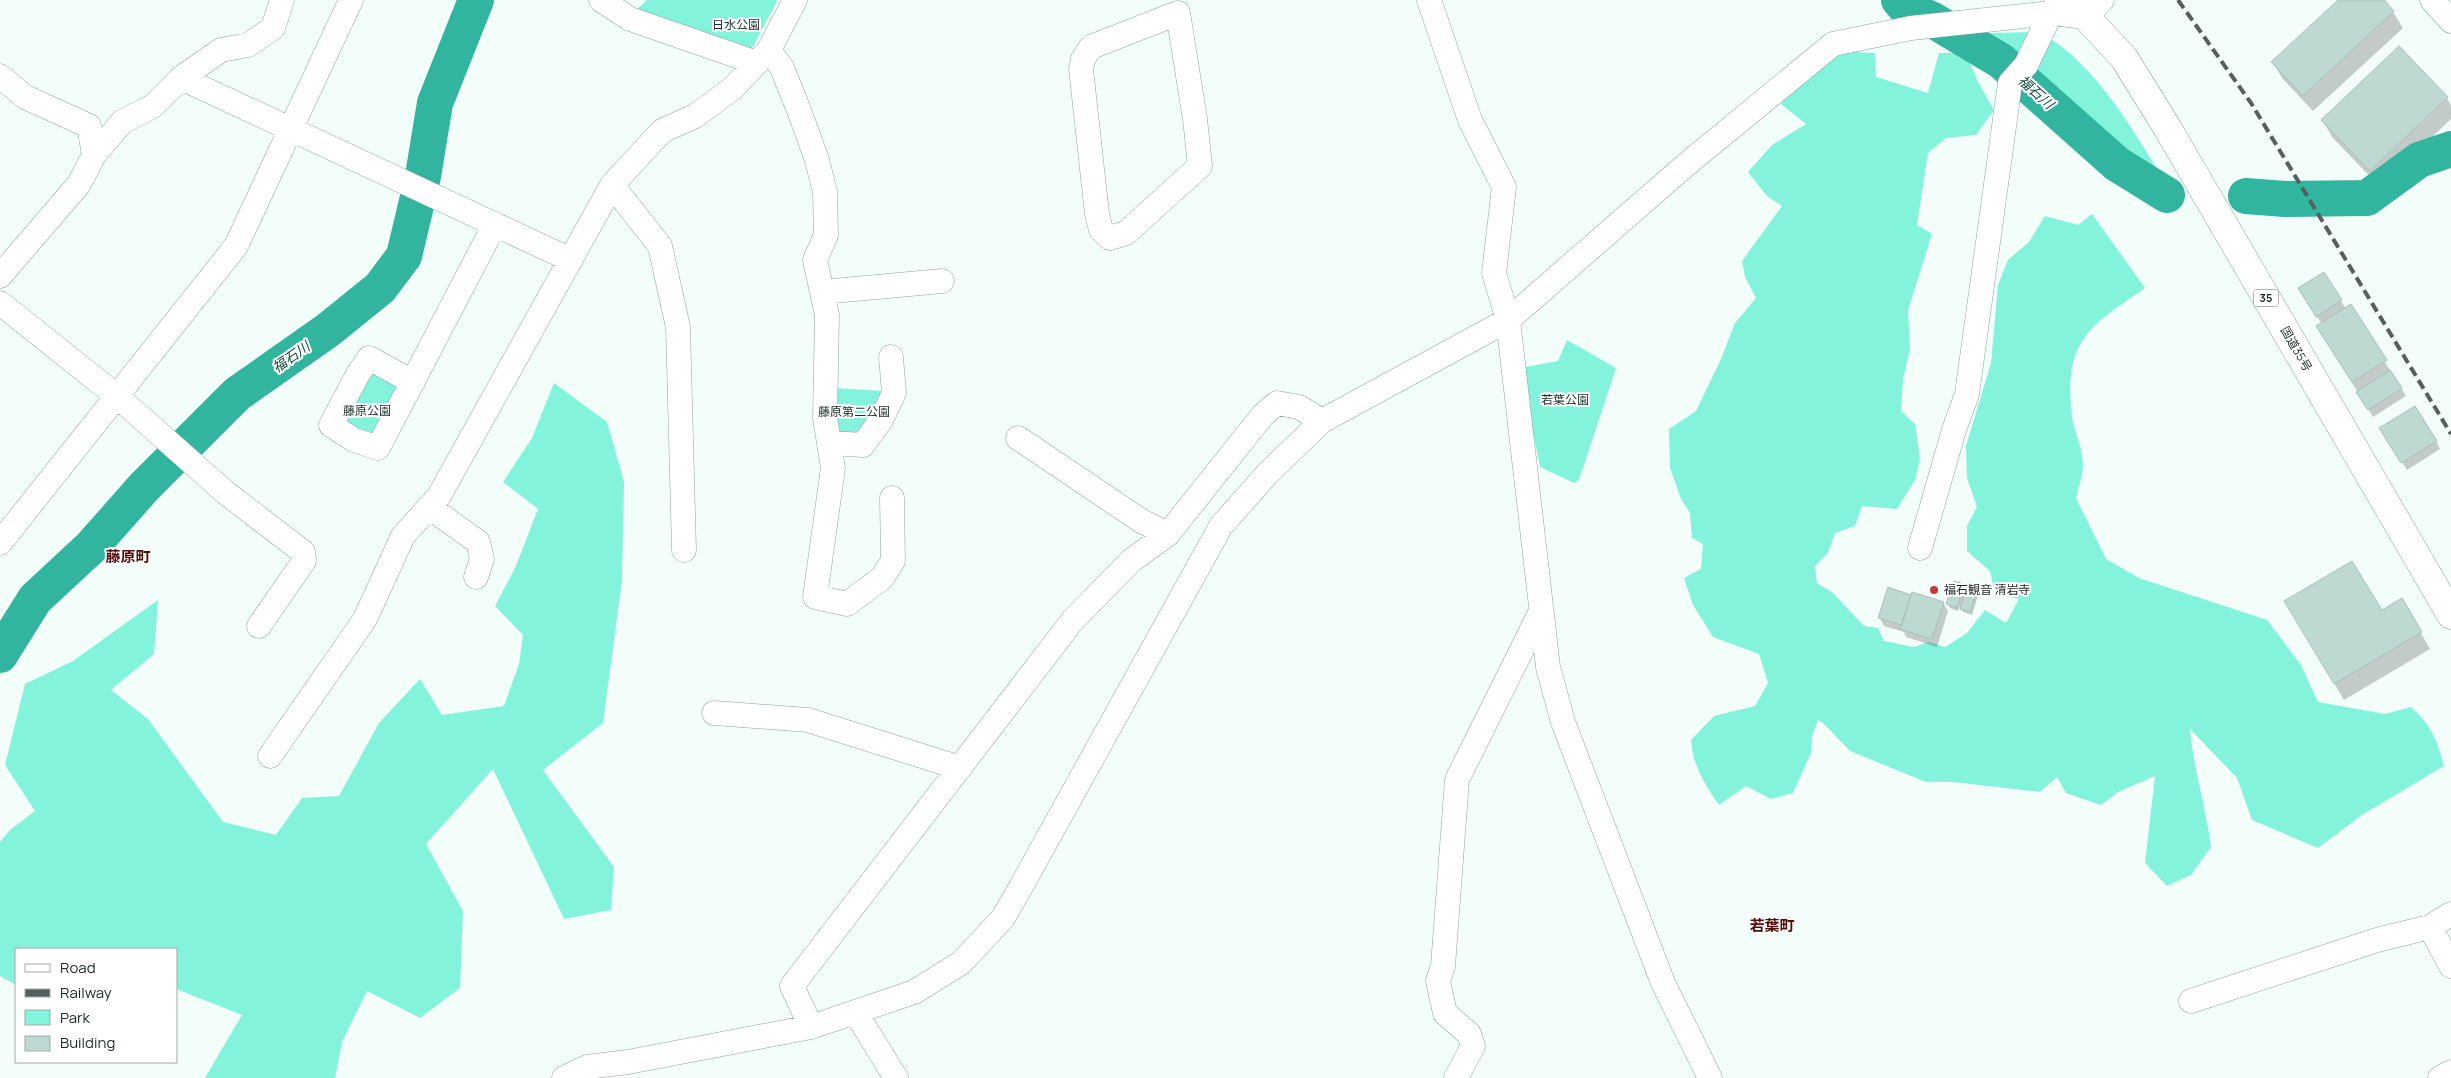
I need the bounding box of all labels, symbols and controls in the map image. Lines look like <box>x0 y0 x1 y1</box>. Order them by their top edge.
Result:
park label: 日水公園 <box>712 16 760 33</box>
water label: 福石川 <box>2014 71 2060 114</box>
road number: 35 <box>2254 290 2278 306</box>
street label: 国道35号 <box>2277 323 2316 374</box>
water label: 福石川 <box>268 336 315 376</box>
park label: 若葉公園 <box>1541 391 1589 408</box>
park label: 藤原公園 <box>343 402 391 419</box>
park label: 藤原第二公園 <box>818 403 890 420</box>
district label: 藤原町 <box>105 546 151 567</box>
place label: 福石観音 清岩寺 <box>1944 581 2030 598</box>
marker: 福石観音 清岩寺 <box>1928 584 1940 596</box>
district label: 若葉町 <box>1749 915 1795 936</box>
legend <box>15 948 178 1063</box>
text: Road <box>60 957 96 978</box>
text: Railway <box>60 982 112 1003</box>
text: Park <box>60 1007 90 1028</box>
text: Building <box>60 1032 115 1053</box>

